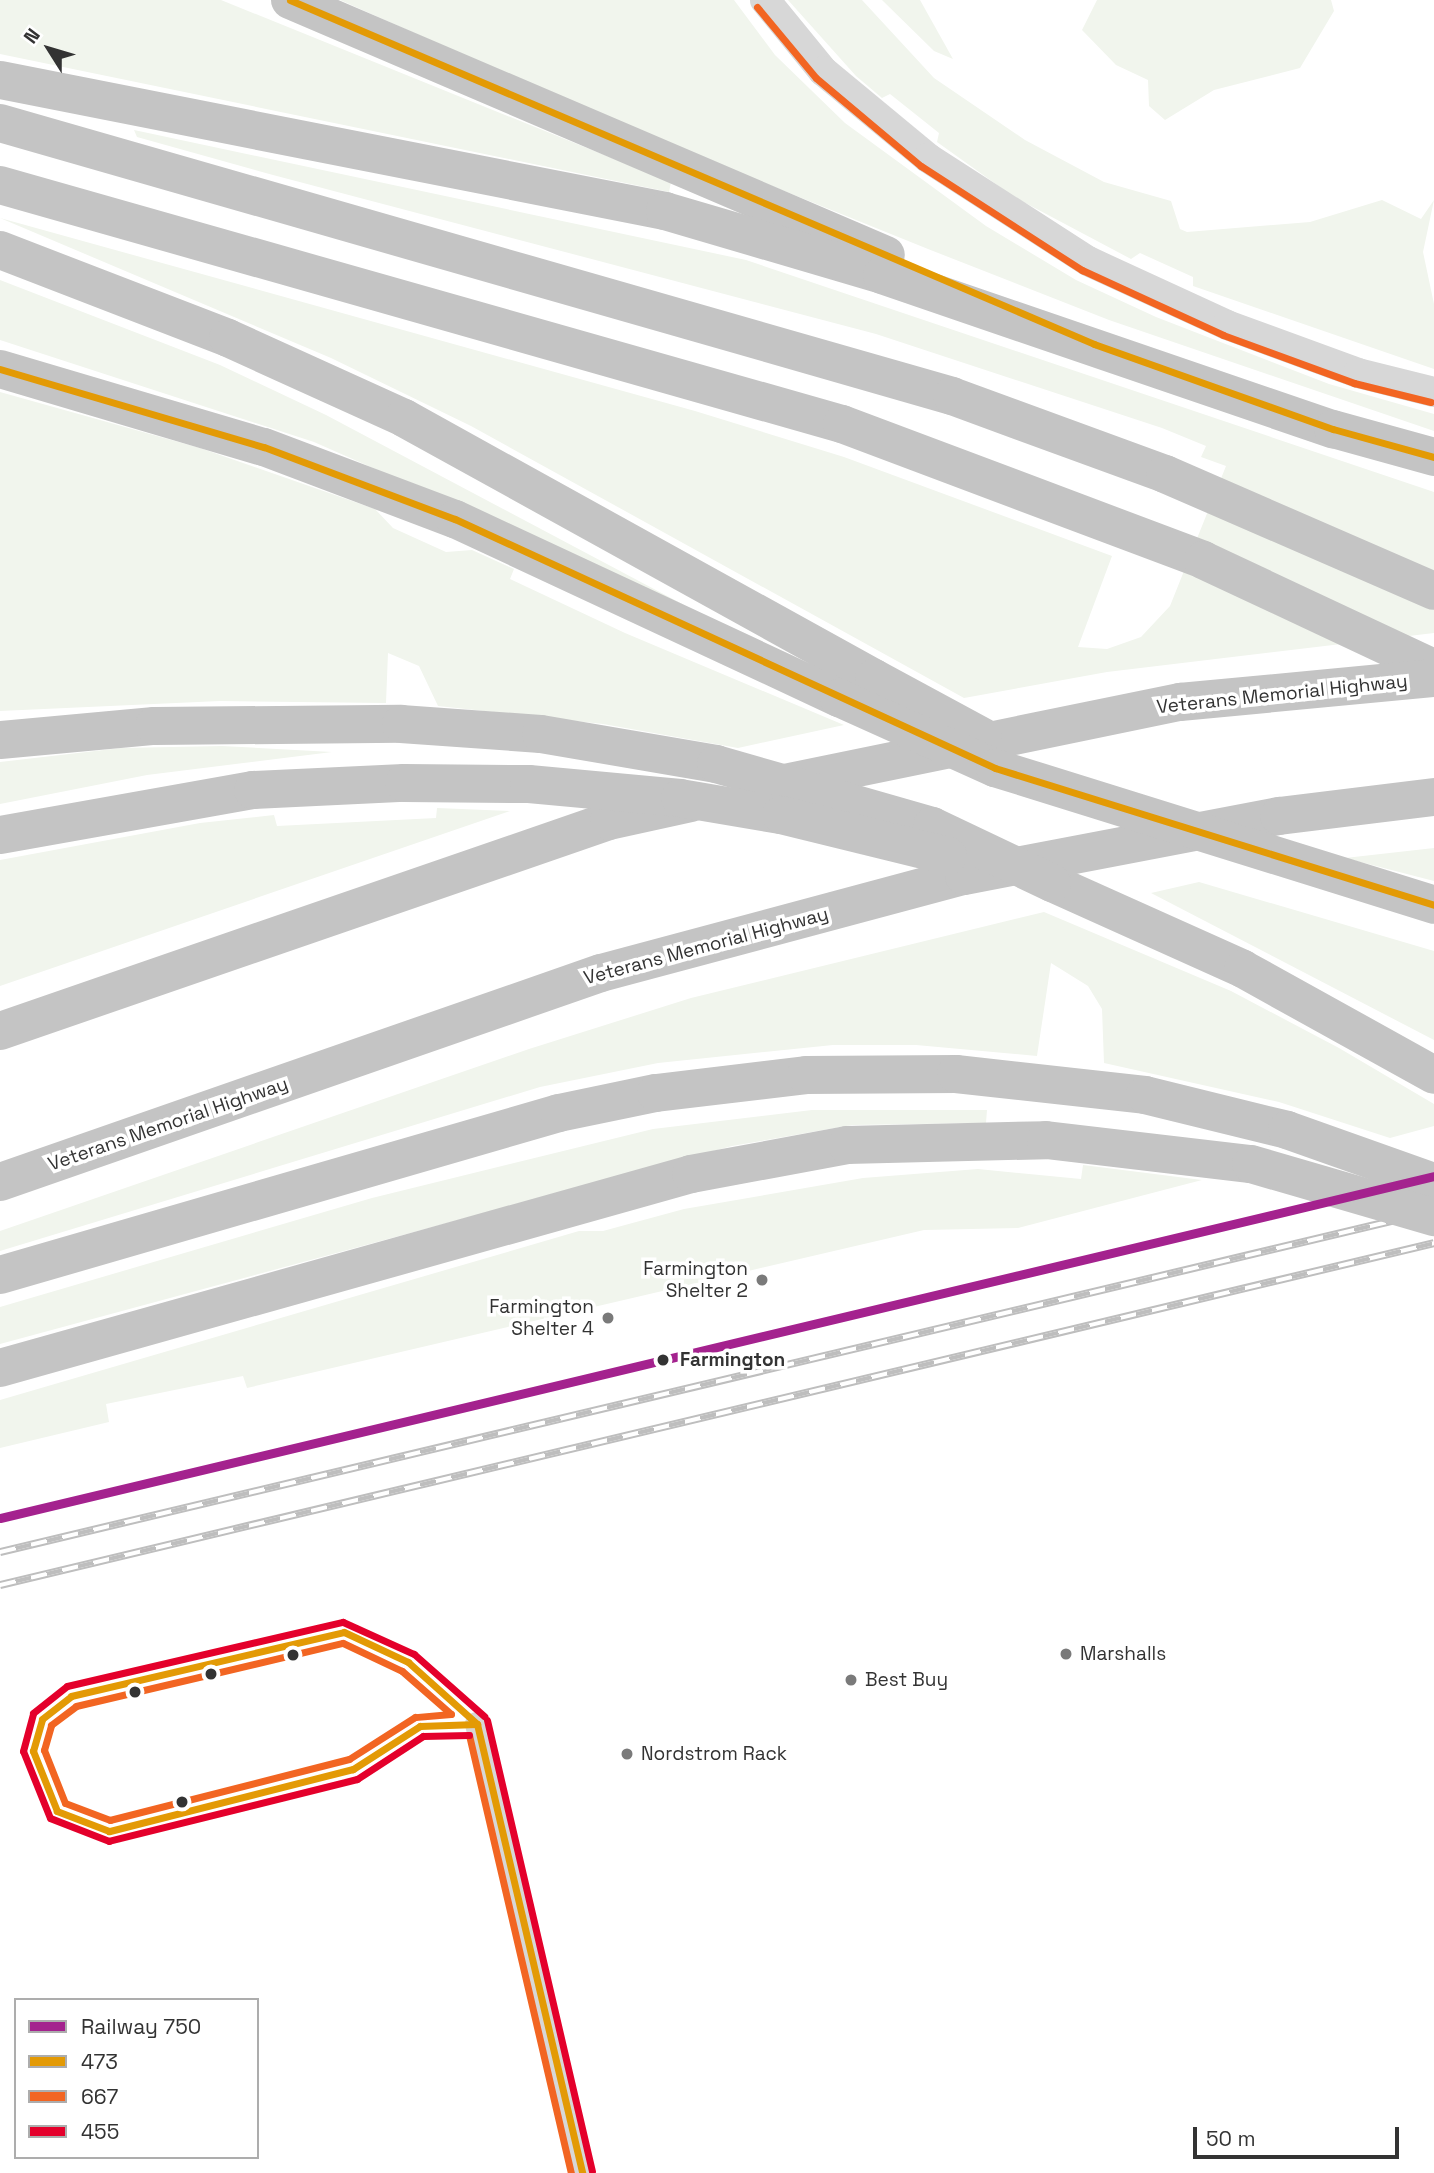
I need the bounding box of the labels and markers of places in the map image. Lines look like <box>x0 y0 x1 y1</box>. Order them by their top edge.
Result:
place label: Farmington Shelter 2 <box>643 1258 748 1302</box>
marker: Farmington Shelter 2 <box>754 1272 770 1288</box>
place label: Farmington Shelter 4 <box>489 1296 594 1340</box>
marker: Farmington Shelter 4 <box>600 1310 616 1326</box>
marker: Farmington <box>652 1349 674 1371</box>
place label: Farmington <box>680 1349 785 1371</box>
place label: Marshalls <box>1080 1643 1166 1665</box>
marker: Marshalls <box>1058 1646 1074 1662</box>
unlabelled marker <box>286 1648 300 1662</box>
unlabelled marker <box>204 1667 218 1681</box>
place label: Best Buy <box>865 1669 948 1691</box>
marker: Best Buy <box>843 1672 859 1688</box>
unlabelled marker <box>128 1685 142 1699</box>
place label: Nordstrom Rack <box>641 1743 787 1765</box>
marker: Nordstrom Rack <box>619 1746 635 1762</box>
unlabelled marker <box>175 1795 189 1809</box>

